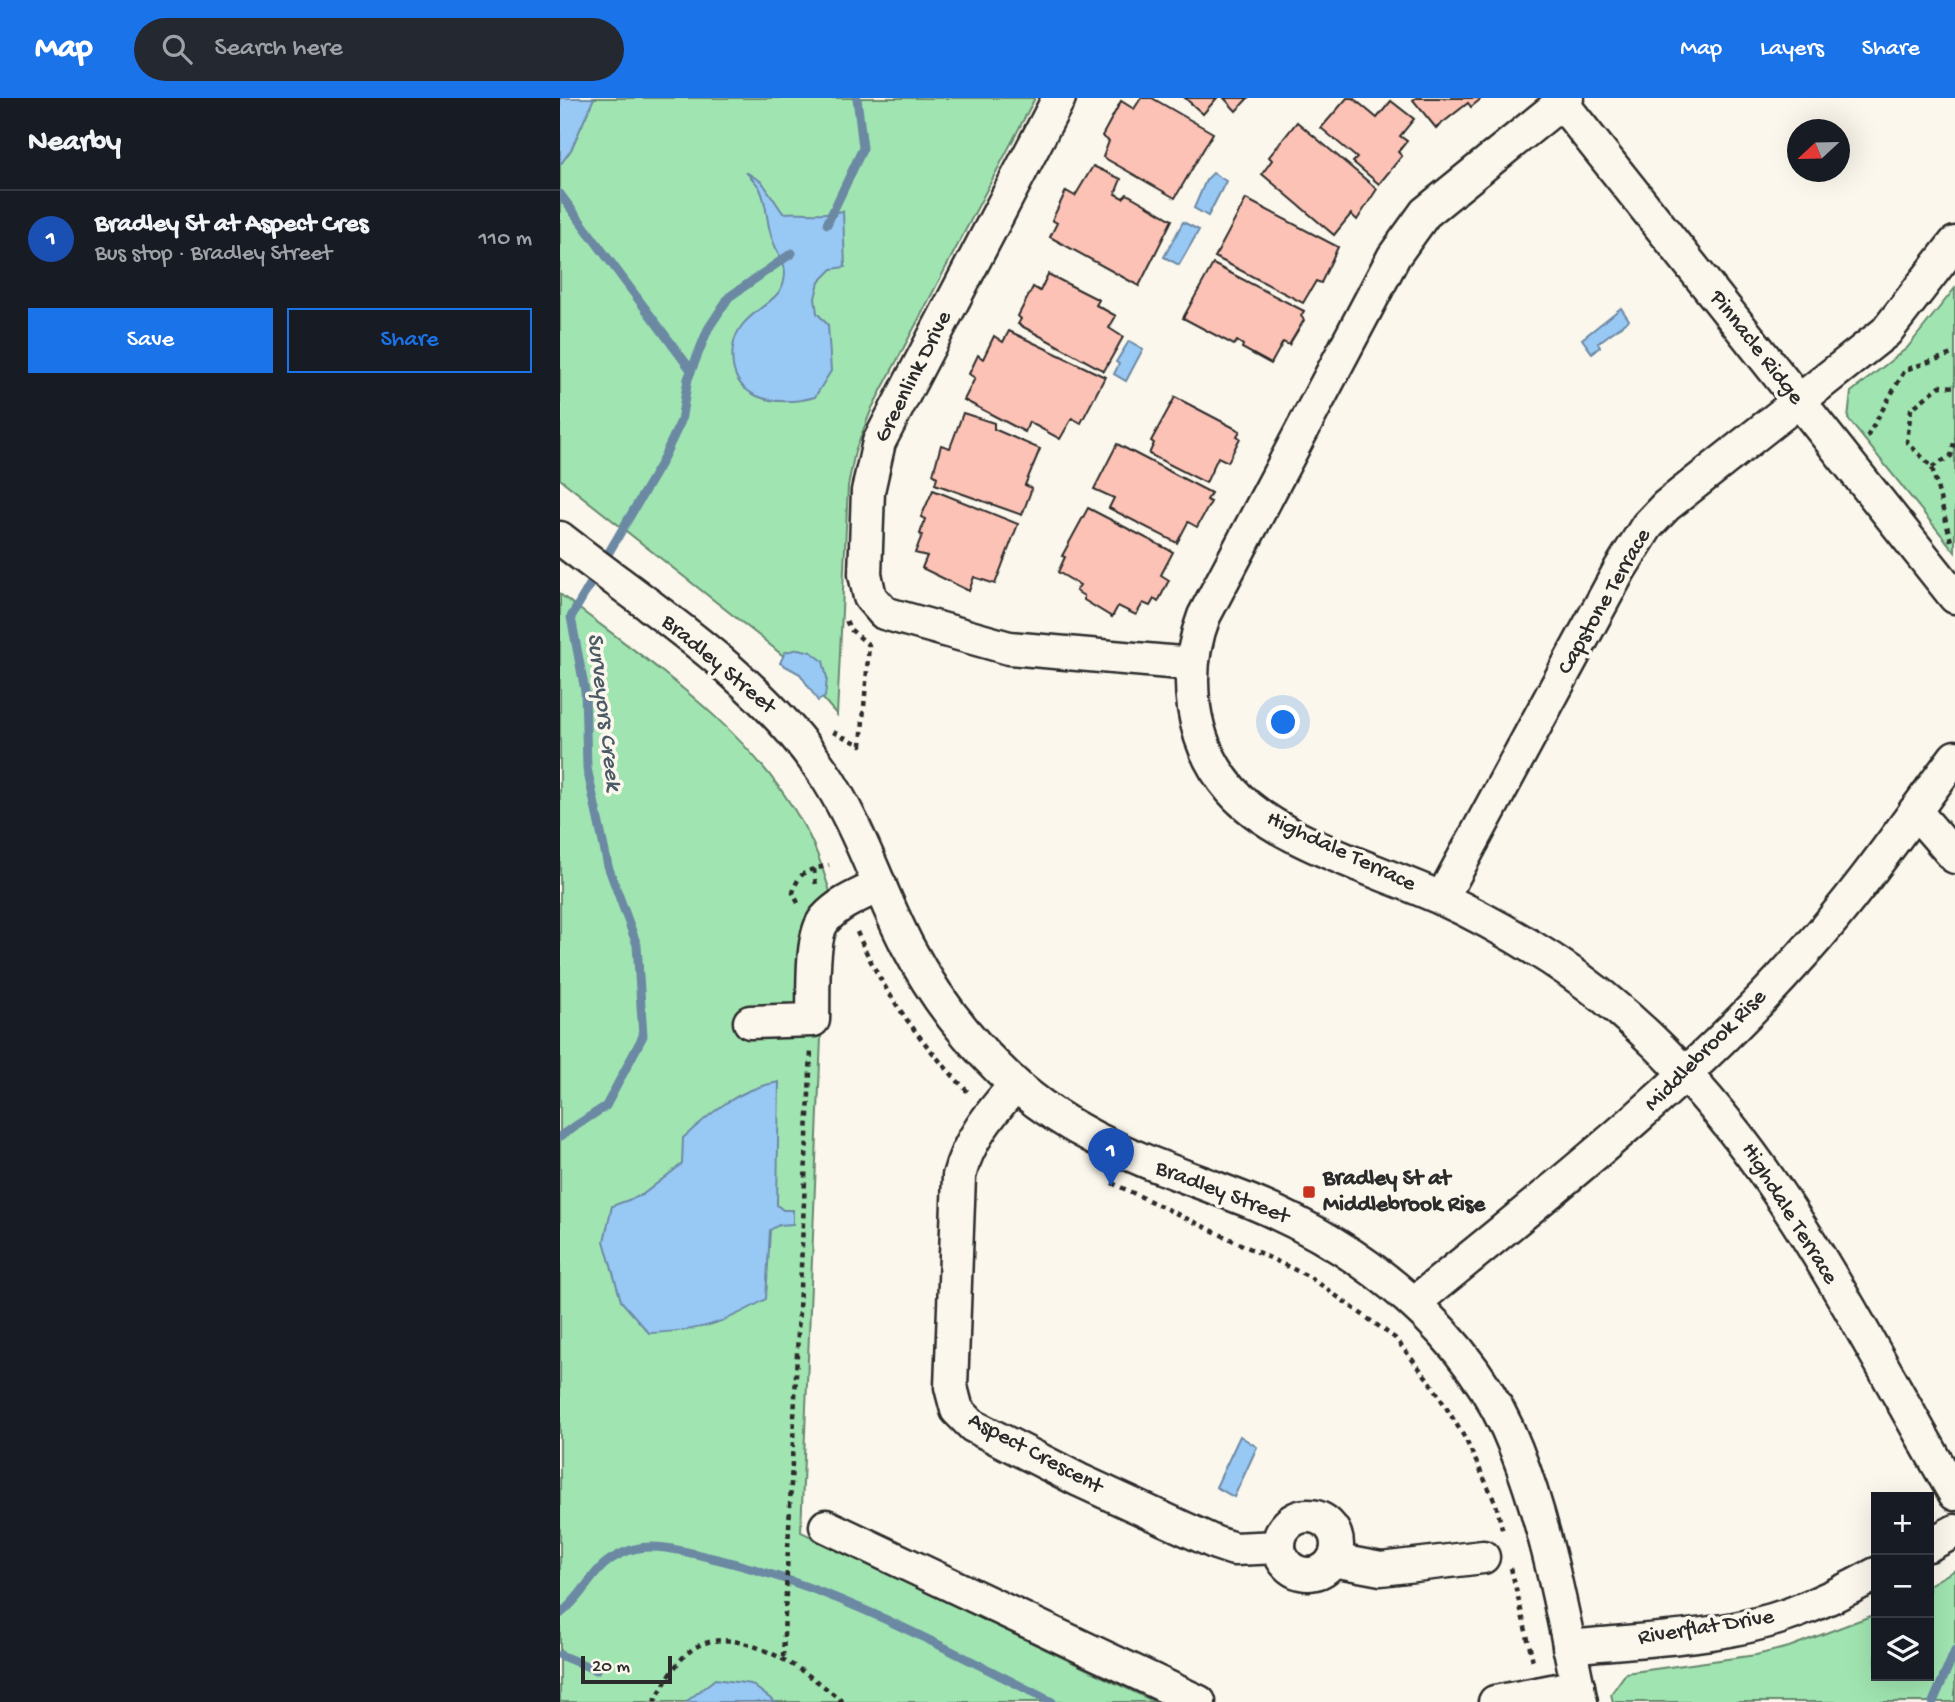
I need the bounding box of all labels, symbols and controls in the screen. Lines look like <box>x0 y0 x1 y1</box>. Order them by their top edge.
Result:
search box <box>134 18 624 81</box>
text: Map <box>35 30 92 68</box>
icon: search <box>158 30 196 68</box>
text: Search here <box>214 34 343 65</box>
text: Map <box>1680 35 1722 64</box>
text: Layers <box>1760 35 1824 64</box>
text: Share <box>1862 35 1920 64</box>
north arrow <box>1787 119 1850 182</box>
text: Nearby <box>28 126 121 161</box>
text: Bradley St at Aspect Cres <box>95 210 368 241</box>
text: 1 <box>46 226 56 253</box>
text: 110 m <box>479 226 532 253</box>
text: Bus stop · Bradley Street <box>95 241 332 268</box>
street label: Pinnacle Ridge <box>1702 285 1810 412</box>
street label: Greenlink Drive <box>869 306 959 447</box>
button: Save <box>28 308 273 373</box>
button: Share <box>287 308 532 373</box>
street label: Capstone Terrace <box>1552 523 1658 680</box>
street label: Bradley Street <box>654 609 782 722</box>
water label: Surveyors Creek <box>579 632 627 795</box>
your location <box>1266 705 1300 739</box>
street label: Highdale Terrace <box>1262 806 1421 899</box>
street label: Middlebrook Rise <box>1639 983 1774 1118</box>
pin: 1 <box>1088 1128 1134 1186</box>
street label: Highdale Terrace <box>1735 1138 1844 1291</box>
street label: Bradley Street <box>1150 1155 1294 1231</box>
place label: Bradley St at Middlebrook Rise <box>1322 1166 1486 1219</box>
marker: Bradley St at Middlebrook Rise <box>1301 1184 1317 1200</box>
street label: Aspect Crescent <box>963 1407 1108 1502</box>
map controls <box>1871 1492 1934 1681</box>
button: + <box>1871 1492 1934 1555</box>
button: − <box>1871 1555 1934 1618</box>
street label: Riverflat Drive <box>1636 1604 1777 1652</box>
button: layers <box>1871 1618 1934 1681</box>
scale bar <box>581 1653 672 1685</box>
text: 20 m <box>592 1656 630 1679</box>

